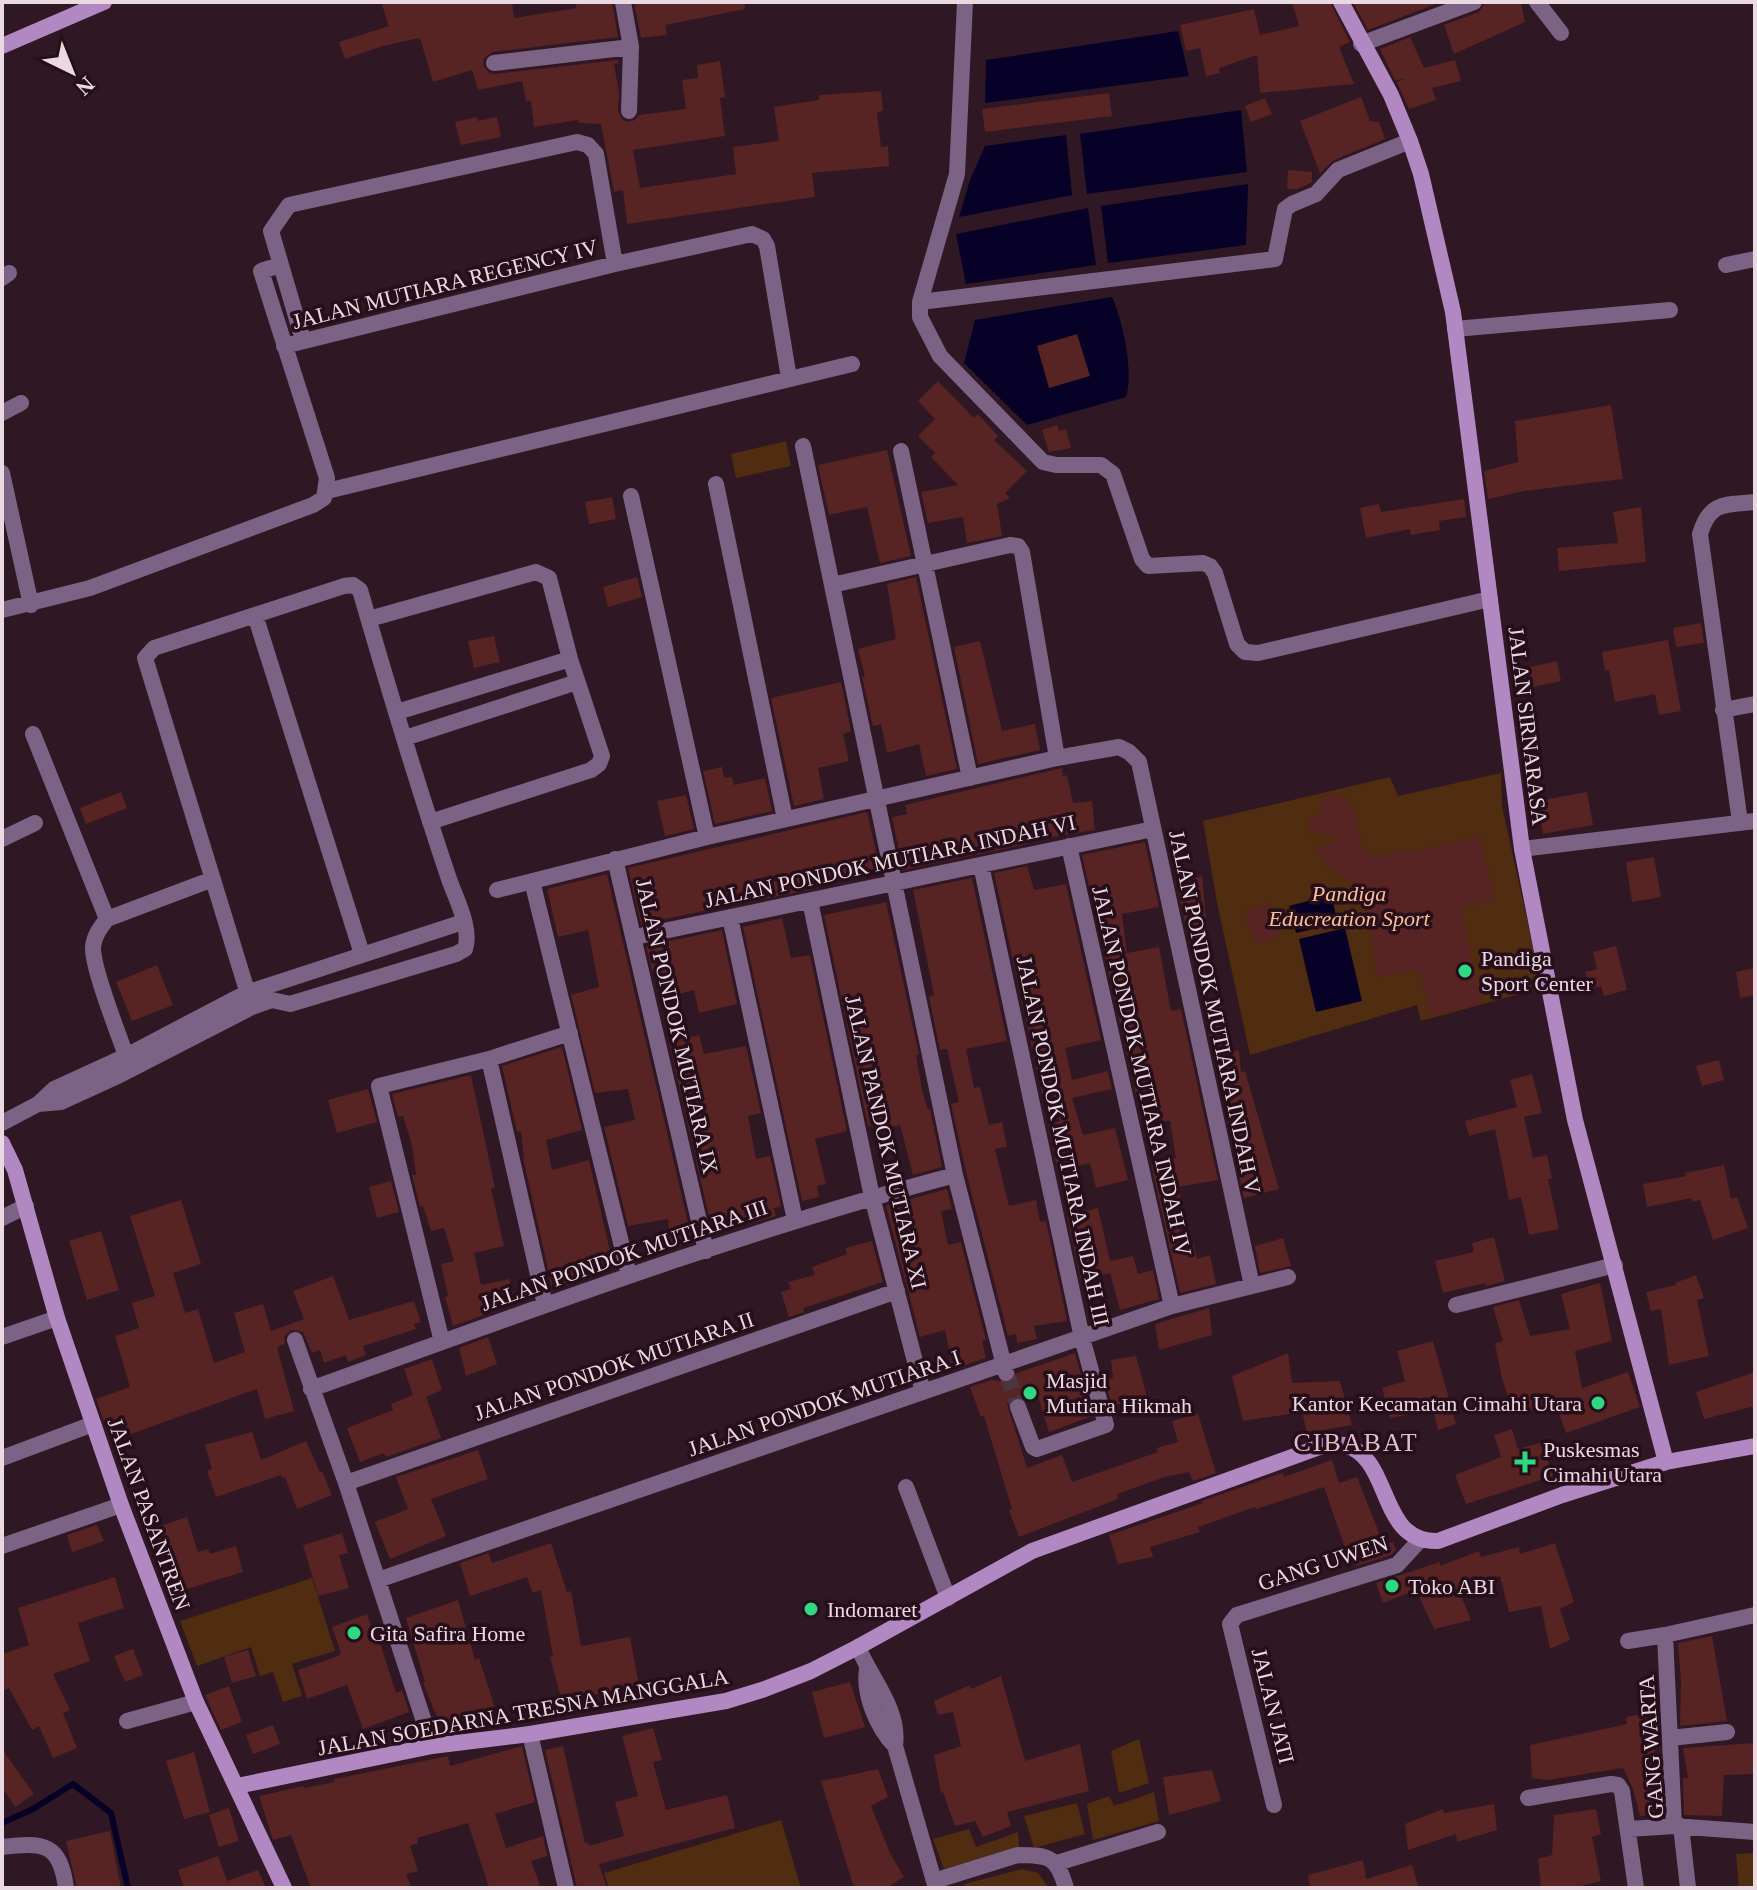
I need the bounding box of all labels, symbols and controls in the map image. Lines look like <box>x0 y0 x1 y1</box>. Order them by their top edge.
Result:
north arrow <box>32 32 112 112</box>
text: N <box>71 72 100 101</box>
street label: JALAN MUTIARA REGENCY IV <box>290 234 600 334</box>
street label: JALAN SIRNARASA <box>1503 625 1553 827</box>
street label: JALAN PONDOK MUTIARA INDAH VI <box>702 809 1078 913</box>
street label: JALAN PONDOK MUTIARA INDAH V <box>1164 828 1266 1196</box>
street label: JALAN PONDOK MUTIARA IX <box>631 876 723 1176</box>
park label: Pandiga Educreation Sport <box>1267 881 1430 931</box>
street label: JALAN PONDOK MUTIARA INDAH IV <box>1087 884 1197 1258</box>
place label: Pandiga Sport Center <box>1481 946 1593 996</box>
street label: JALAN PONDOK MUTIARA INDAH III <box>1012 954 1114 1328</box>
marker: Pandiga Sport Center <box>1456 962 1474 980</box>
street label: JALAN PANDOK MUTIARA XI <box>840 993 932 1291</box>
street label: JALAN PONDOK MUTIARA III <box>478 1194 770 1316</box>
street label: JALAN PONDOK MUTIARA II <box>471 1306 757 1426</box>
street label: JALAN PONDOK MUTIARA I <box>684 1345 964 1461</box>
place label: Masjid Mutiara Hikmah <box>1046 1368 1192 1418</box>
marker: Masjid Mutiara Hikmah <box>1021 1384 1039 1402</box>
place label: Kantor Kecamatan Cimahi Utara <box>1292 1391 1582 1416</box>
marker: Kantor Kecamatan Cimahi Utara <box>1589 1394 1607 1412</box>
street label: JALAN PASANTREN <box>103 1414 195 1614</box>
district label: CIBABAT <box>1293 1428 1419 1457</box>
place label: Puskesmas Cimahi Utara <box>1543 1437 1662 1487</box>
marker: Puskesmas Cimahi Utara <box>1514 1451 1536 1473</box>
street label: GANG UWEN <box>1255 1530 1391 1596</box>
place label: Toko ABI <box>1408 1574 1495 1599</box>
marker: Toko ABI <box>1383 1577 1401 1595</box>
place label: Indomaret <box>827 1597 917 1622</box>
marker: Indomaret <box>802 1600 820 1618</box>
place label: Gita Safira Home <box>370 1621 525 1646</box>
marker: Gita Safira Home <box>345 1624 363 1642</box>
street label: JALAN JATI <box>1247 1646 1299 1766</box>
street label: JALAN SOEDARNA TRESNA MANGGALA <box>315 1663 731 1761</box>
street label: GANG WARTA <box>1634 1674 1668 1820</box>

